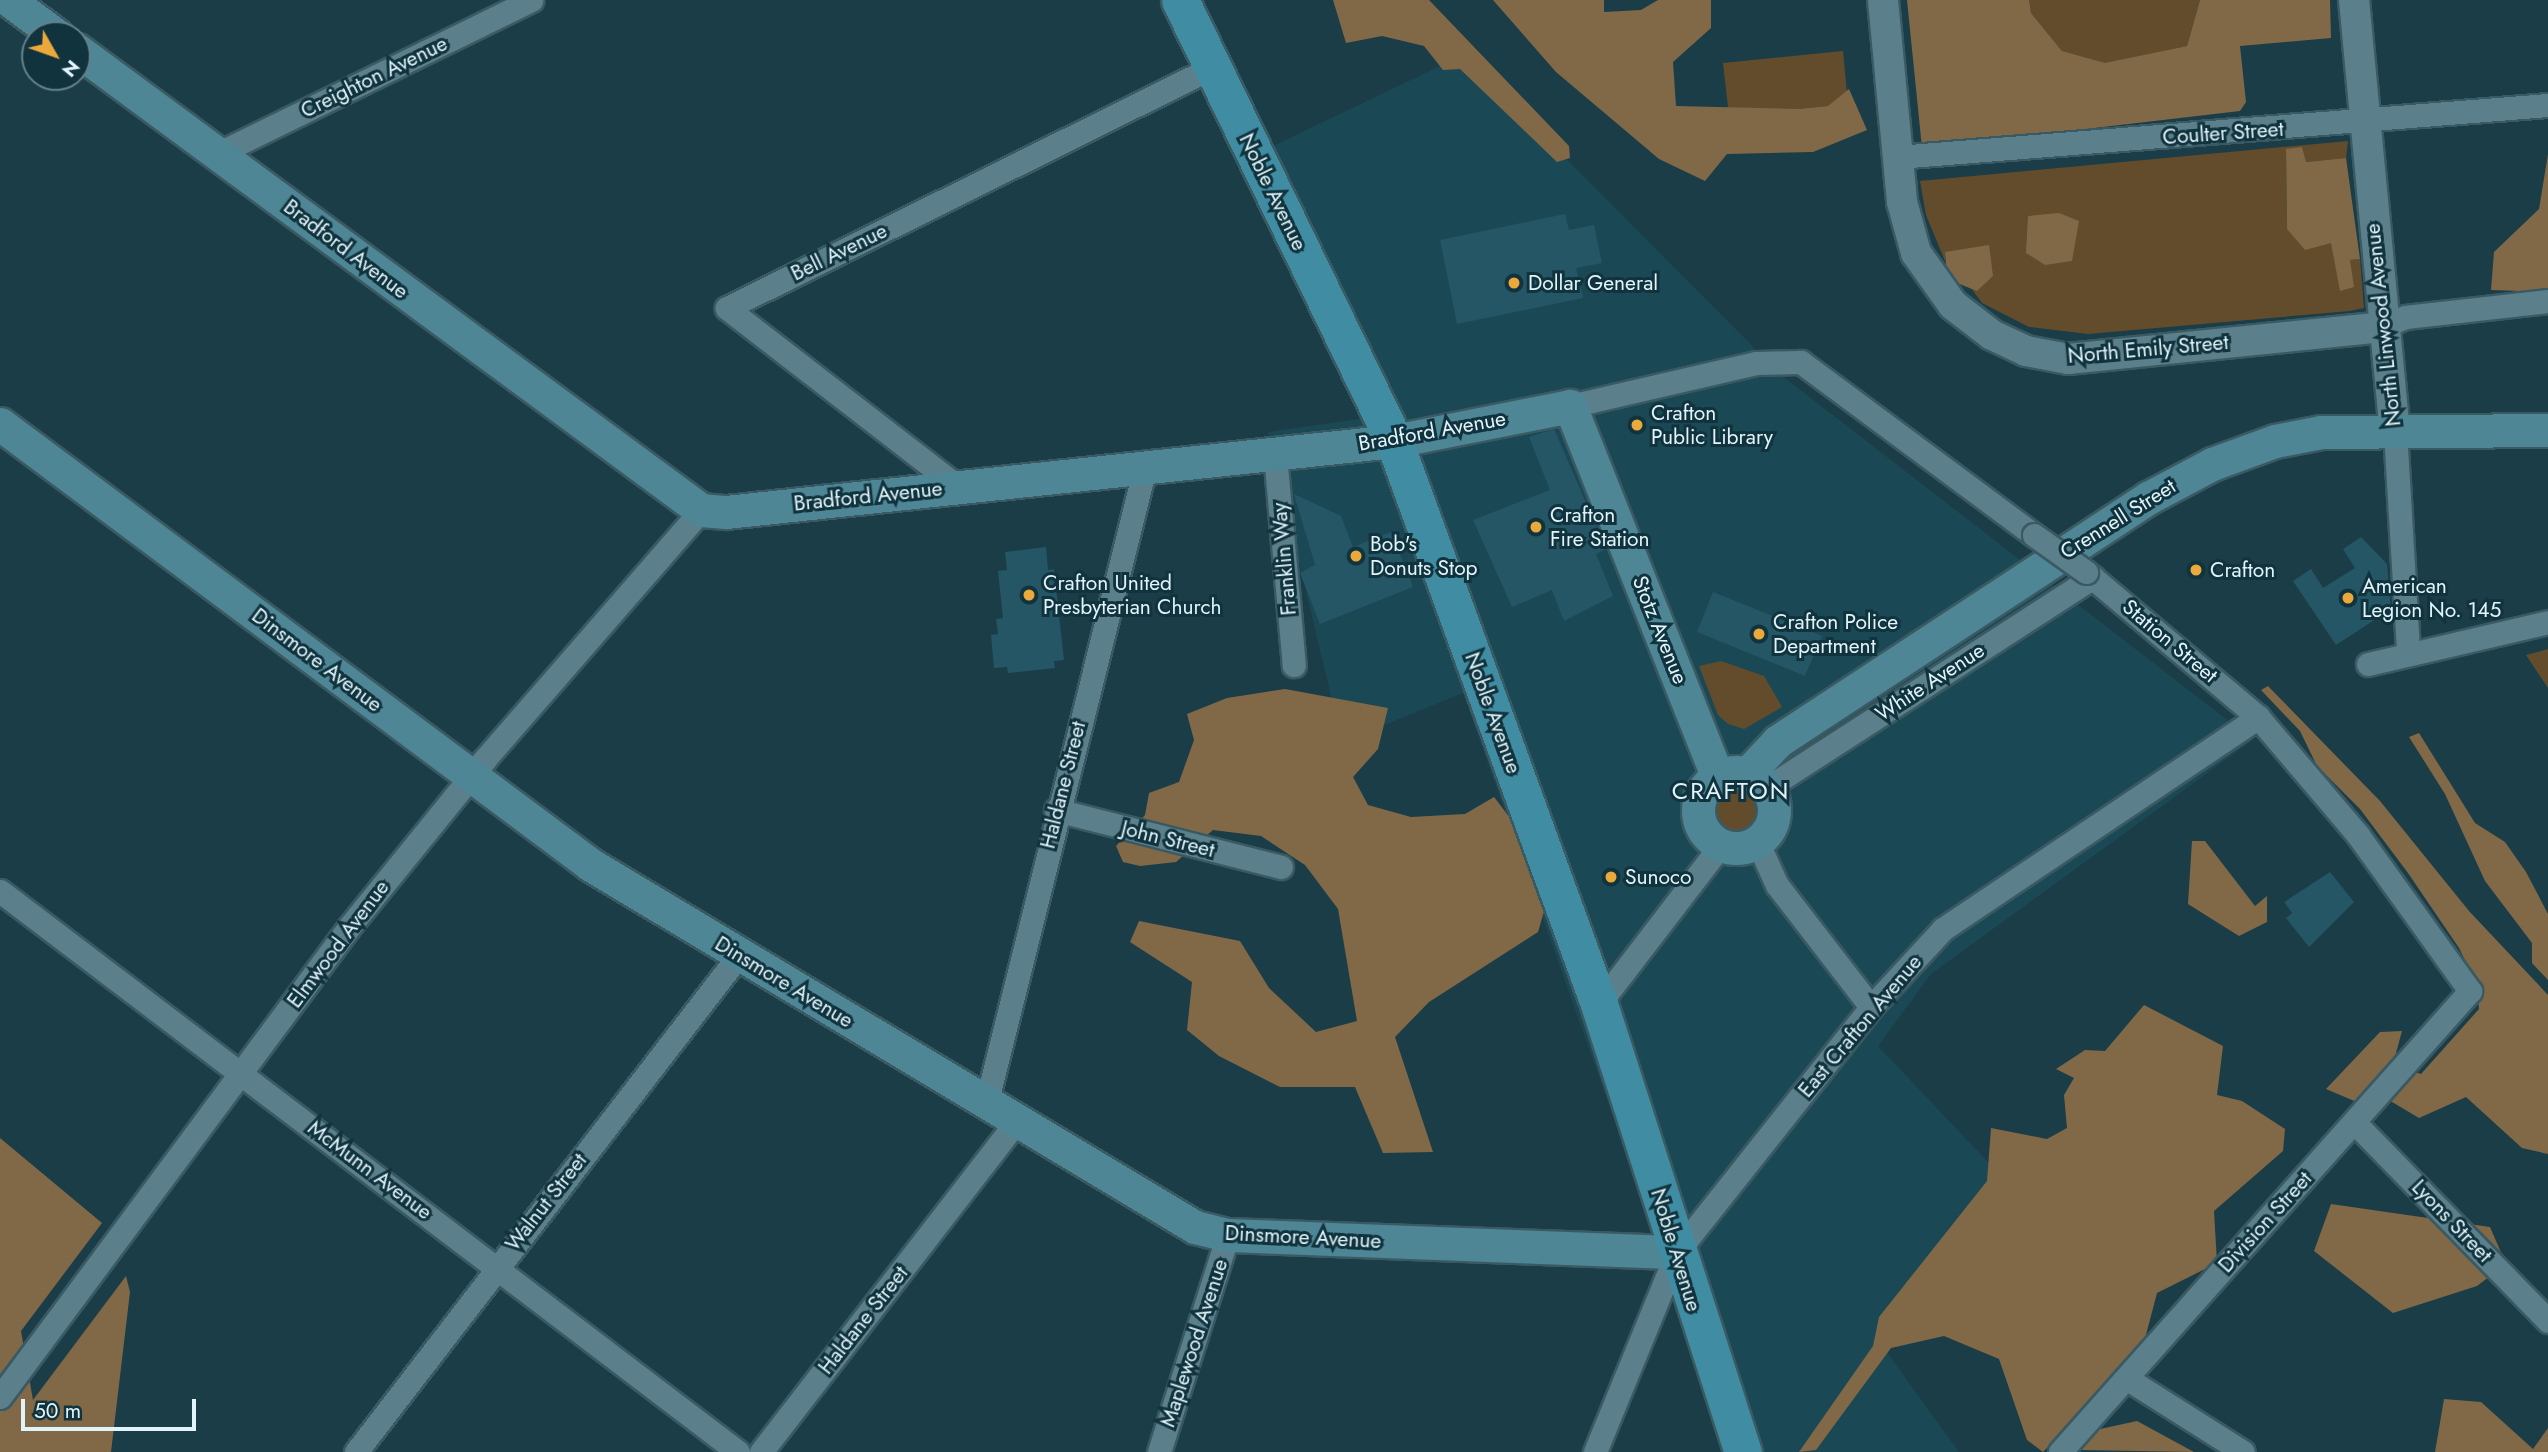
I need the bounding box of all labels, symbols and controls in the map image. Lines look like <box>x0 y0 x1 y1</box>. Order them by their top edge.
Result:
north arrow <box>21 21 91 91</box>
street label: Creighton Avenue <box>297 31 451 123</box>
text: N <box>56 54 86 83</box>
street label: Coulter Street <box>2162 116 2284 150</box>
street label: Noble Avenue <box>1234 129 1312 255</box>
street label: Bradford Avenue <box>279 194 413 304</box>
street label: Bell Avenue <box>787 218 891 286</box>
street label: North Linwood Avenue <box>2360 222 2406 428</box>
place label: Dollar General <box>1528 270 1658 296</box>
marker: Dollar General <box>1506 275 1522 291</box>
street label: North Emily Street <box>2067 329 2229 369</box>
place label: Crafton Public Library <box>1651 400 1773 450</box>
street label: Bradford Avenue <box>1356 406 1508 456</box>
marker: Crafton Public Library <box>1629 417 1645 433</box>
street label: Crennell Street <box>2056 474 2180 564</box>
street label: Bradford Avenue <box>792 476 944 516</box>
street label: Franklin Way <box>1267 502 1301 616</box>
place label: Crafton Fire Station <box>1550 502 1650 552</box>
marker: Crafton Fire Station <box>1528 519 1544 535</box>
place label: Bob's Donuts Stop <box>1370 531 1478 581</box>
marker: Bob's Donuts Stop <box>1348 548 1364 564</box>
place label: Crafton <box>2210 557 2275 583</box>
marker: Crafton <box>2188 562 2204 578</box>
place label: Crafton United Presbyterian Church <box>1043 570 1221 620</box>
street label: Stotz Avenue <box>1627 572 1693 688</box>
place label: American Legion No. 145 <box>2362 573 2501 623</box>
marker: Crafton United Presbyterian Church <box>1021 587 1037 603</box>
marker: American Legion No. 145 <box>2340 590 2356 606</box>
street label: Station Street <box>2117 594 2223 688</box>
street label: Dinsmore Avenue <box>247 603 387 717</box>
place label: Crafton Police Department <box>1773 609 1898 659</box>
marker: Crafton Police Department <box>1751 626 1767 642</box>
street label: White Avenue <box>1871 637 1989 727</box>
street label: Noble Avenue <box>1459 649 1527 777</box>
street label: Haldane Street <box>1035 719 1091 851</box>
district label: CRAFTON <box>1673 777 1789 805</box>
street label: John Street <box>1119 815 1217 863</box>
place label: Sunoco <box>1625 864 1692 890</box>
marker: Sunoco <box>1603 869 1619 885</box>
street label: Elmwood Avenue <box>282 875 394 1013</box>
street label: Dinsmore Avenue <box>710 931 858 1033</box>
street label: East Crafton Avenue <box>1793 950 1927 1102</box>
street label: McMunn Avenue <box>303 1115 437 1225</box>
street label: Walnut Street <box>500 1148 592 1256</box>
street label: Division Street <box>2213 1166 2317 1278</box>
street label: Lyons Street <box>2407 1175 2497 1267</box>
street label: Noble Avenue <box>1645 1186 1707 1314</box>
street label: Dinsmore Avenue <box>1224 1220 1382 1254</box>
street label: Maplewood Avenue <box>1155 1256 1233 1430</box>
street label: Haldane Street <box>813 1261 913 1379</box>
scale bar <box>24 1386 200 1430</box>
text: 50 m <box>34 1396 81 1426</box>

